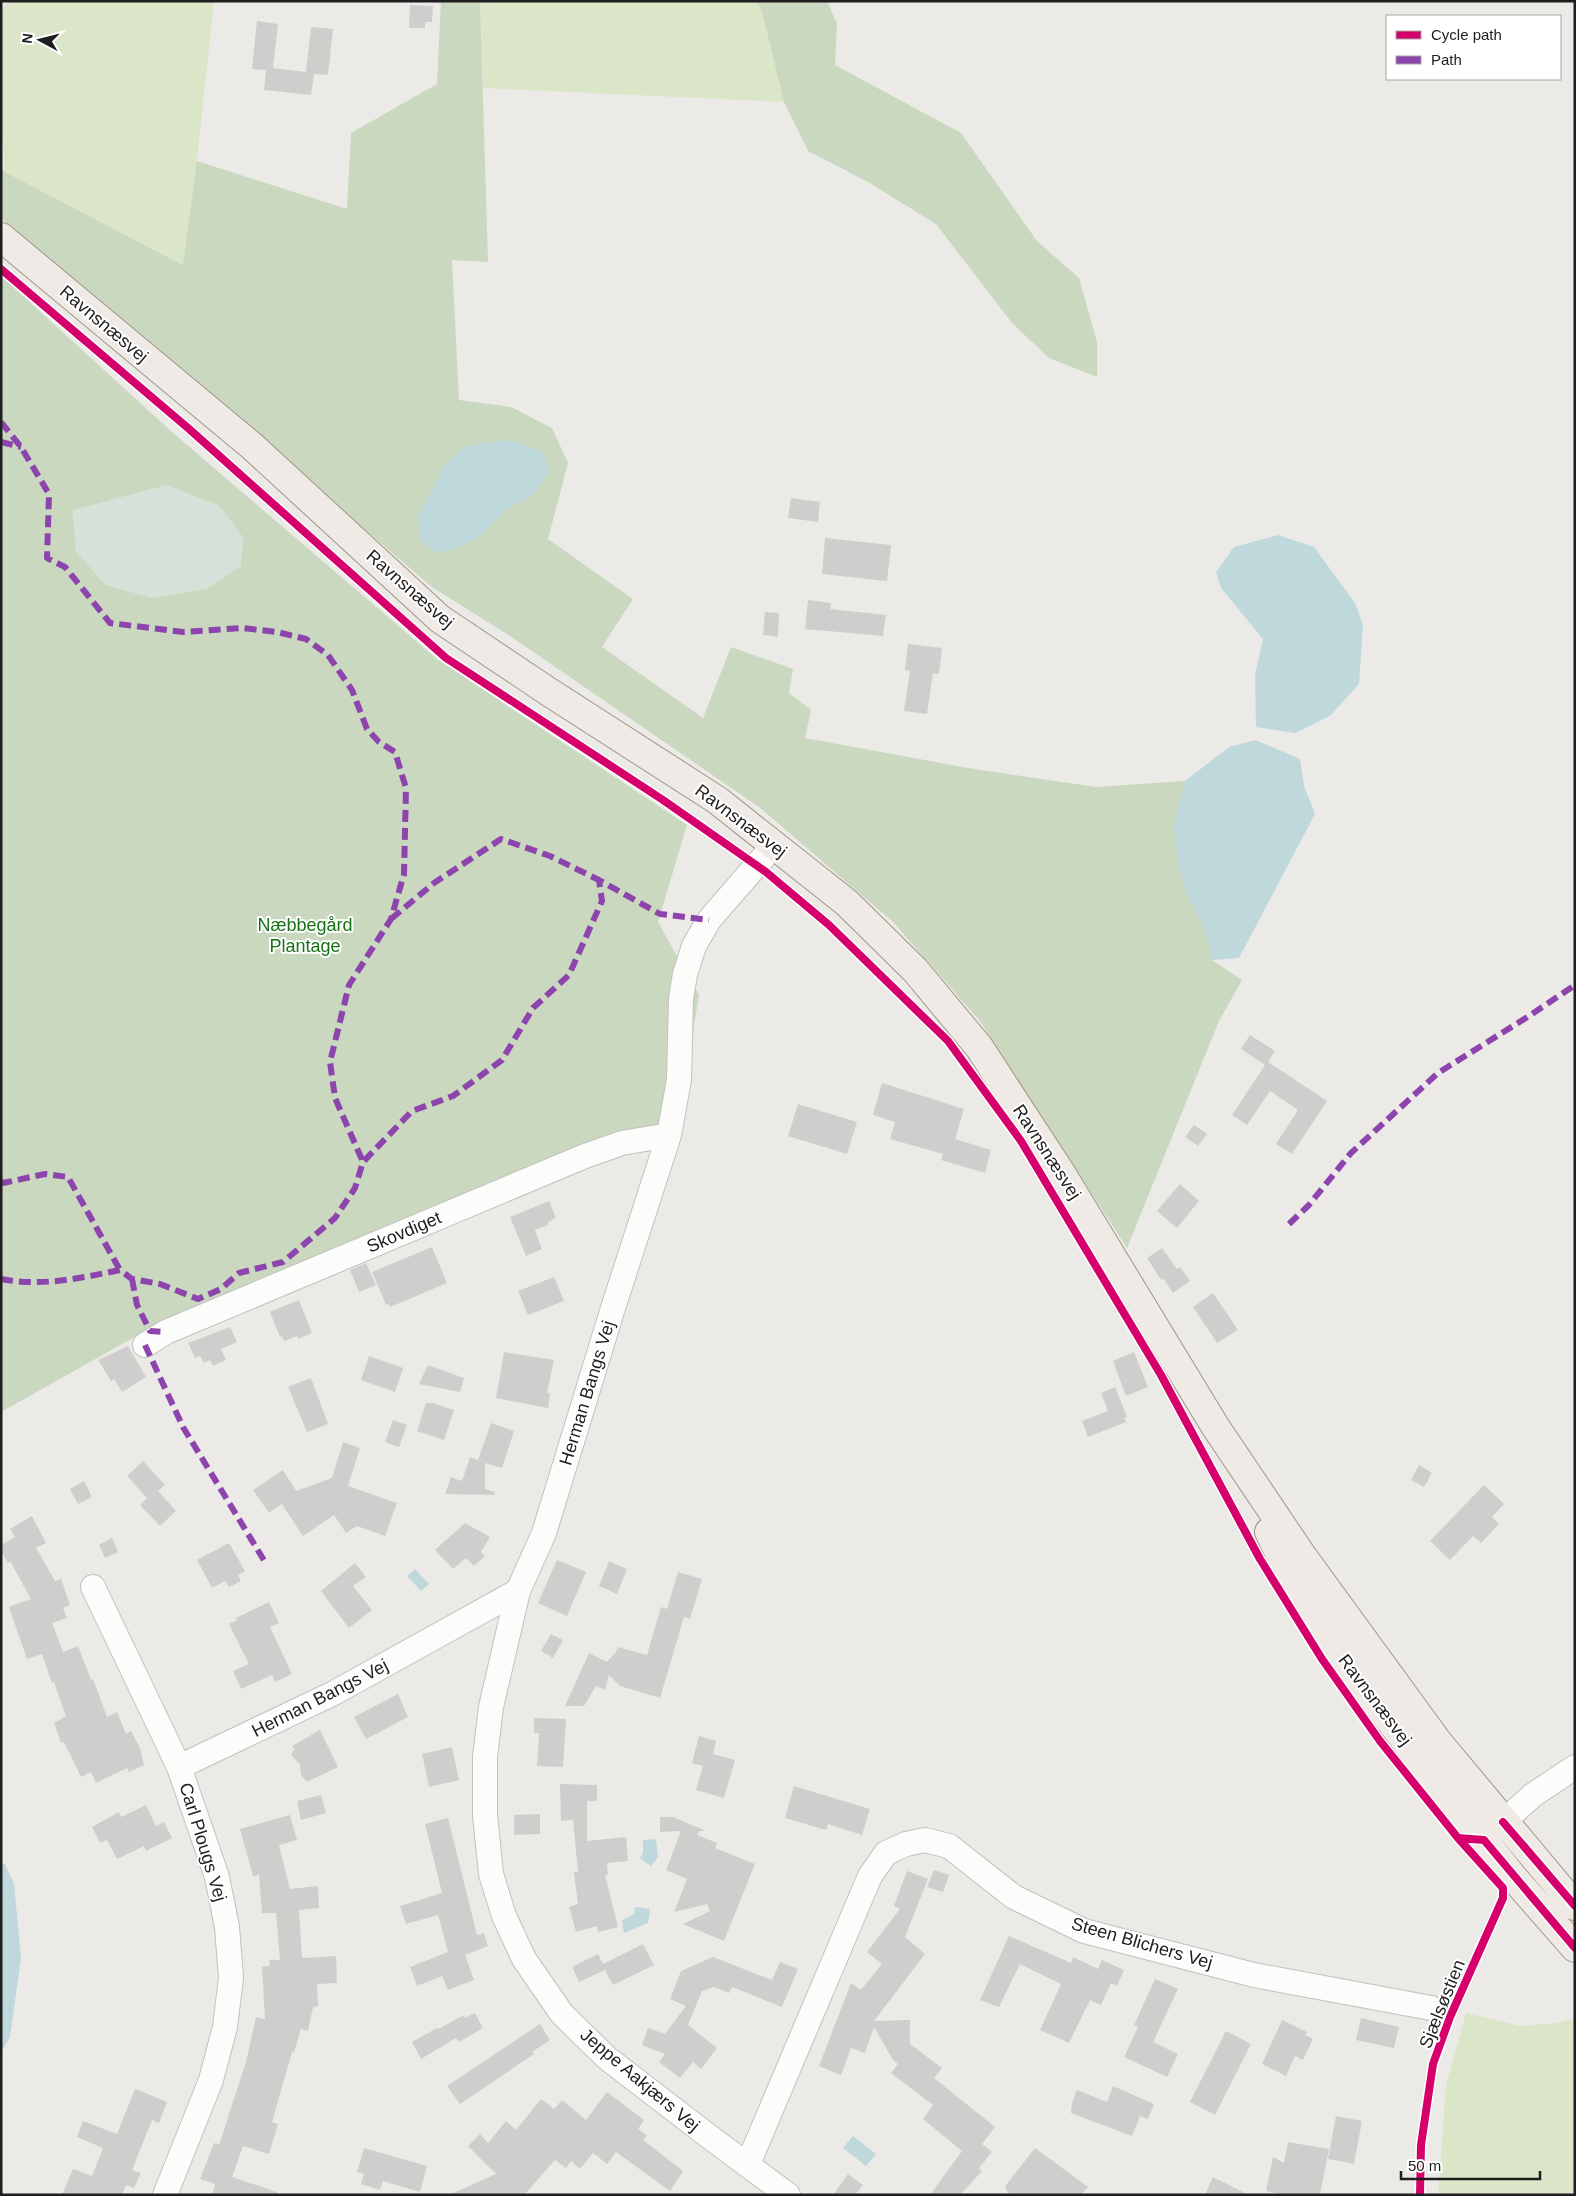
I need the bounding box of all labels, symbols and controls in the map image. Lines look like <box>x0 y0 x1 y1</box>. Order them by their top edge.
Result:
north arrow <box>15 15 65 65</box>
legend <box>1386 15 1561 80</box>
text: Cycle path <box>1431 26 1502 43</box>
text: N <box>19 32 36 44</box>
text: Path <box>1431 51 1462 68</box>
street label: Ravnsnæsvej <box>56 281 152 367</box>
street label: Ravnsnæsvej <box>362 546 458 632</box>
street label: Ravnsnæsvej <box>691 780 791 862</box>
park label: Næbbegård Plantage <box>257 915 353 956</box>
street label: Ravnsnæsvej <box>1009 1101 1085 1203</box>
street label: Skovdiget <box>364 1207 444 1257</box>
street label: Herman Bangs Vej <box>555 1318 619 1468</box>
street label: Ravnsnæsvej <box>1334 1650 1416 1750</box>
street label: Herman Bangs Vej <box>249 1655 391 1741</box>
street label: Carl Plougs Vej <box>175 1780 231 1904</box>
street label: Steen Blichers Vej <box>1069 1913 1215 1973</box>
street label: Sjælsøstien <box>1415 1957 1469 2051</box>
street label: Jeppe Aakjærs Vej <box>576 2024 704 2136</box>
scale bar <box>1401 2148 1540 2180</box>
text: 50 m <box>1408 2157 1441 2174</box>

